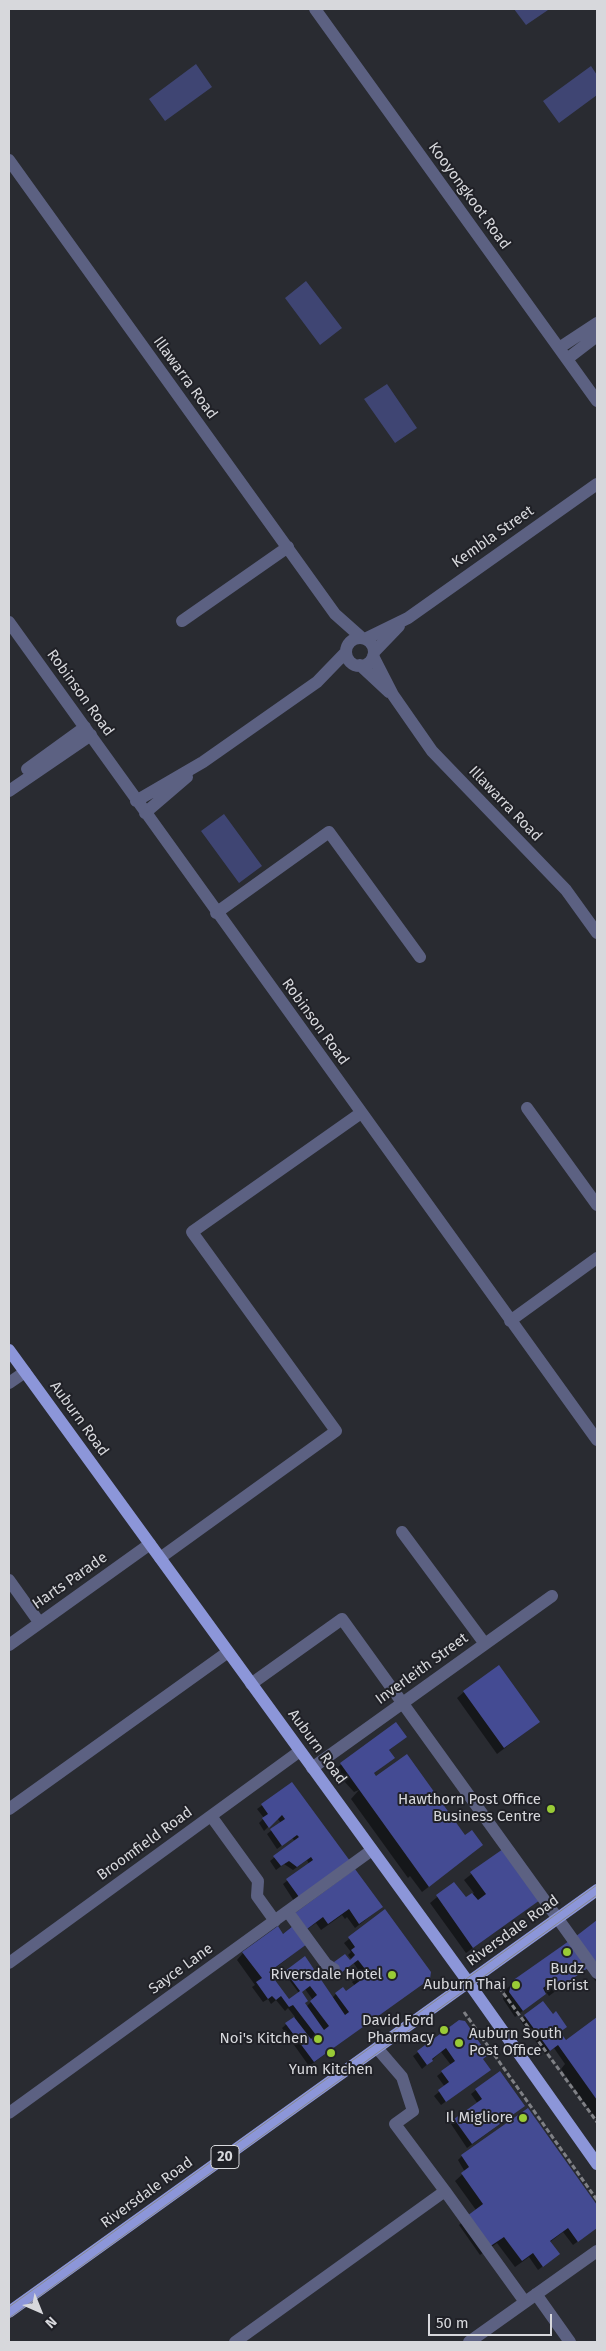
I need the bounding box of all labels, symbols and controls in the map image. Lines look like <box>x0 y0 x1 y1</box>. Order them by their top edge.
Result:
street label: Kooyongkoot Road <box>424 139 514 253</box>
street label: Illawarra Road <box>149 333 221 423</box>
street label: Kembla Street <box>449 502 537 572</box>
street label: Robinson Road <box>43 646 117 740</box>
street label: Illawarra Road <box>465 763 545 845</box>
street label: Robinson Road <box>278 975 352 1069</box>
street label: Auburn Road <box>46 1378 112 1460</box>
street label: Harts Parade <box>29 1549 111 1613</box>
street label: Inverleith Street <box>372 1629 472 1709</box>
street label: Auburn Road <box>284 1706 350 1788</box>
place label: Hawthorn Post Office Business Centre <box>398 1791 541 1826</box>
street label: Broomfield Road <box>94 1803 196 1885</box>
marker: Hawthorn Post Office Business Centre <box>545 1803 557 1815</box>
street label: Riversdale Road <box>463 1892 563 1970</box>
street label: Sayce Lane <box>145 1940 217 1998</box>
marker: Budz Florist <box>561 1946 573 1958</box>
place label: Budz Florist <box>546 1960 588 1995</box>
place label: Riversdale Hotel <box>270 1966 382 1984</box>
marker: Riversdale Hotel <box>386 1969 398 1981</box>
place label: Auburn Thai <box>424 1976 506 1994</box>
marker: Auburn Thai <box>510 1979 522 1991</box>
place label: David Ford Pharmacy <box>362 2012 434 2047</box>
marker: David Ford Pharmacy <box>438 2024 450 2036</box>
place label: Auburn South Post Office <box>469 2025 562 2060</box>
place label: Noi's Kitchen <box>219 2030 308 2048</box>
marker: Noi's Kitchen <box>312 2033 324 2045</box>
marker: Auburn South Post Office <box>453 2037 465 2049</box>
marker: Yum Kitchen <box>325 2047 337 2059</box>
place label: Yum Kitchen <box>289 2061 373 2079</box>
place label: Il Migliore <box>446 2109 513 2127</box>
marker: Il Migliore <box>517 2112 529 2124</box>
road number: 20 <box>211 2146 239 2168</box>
street label: Riversdale Road <box>97 2154 197 2232</box>
north arrow <box>15 2286 65 2336</box>
scale bar <box>431 2304 555 2336</box>
text: N <box>42 2313 60 2331</box>
text: 50 m <box>436 2314 469 2332</box>

